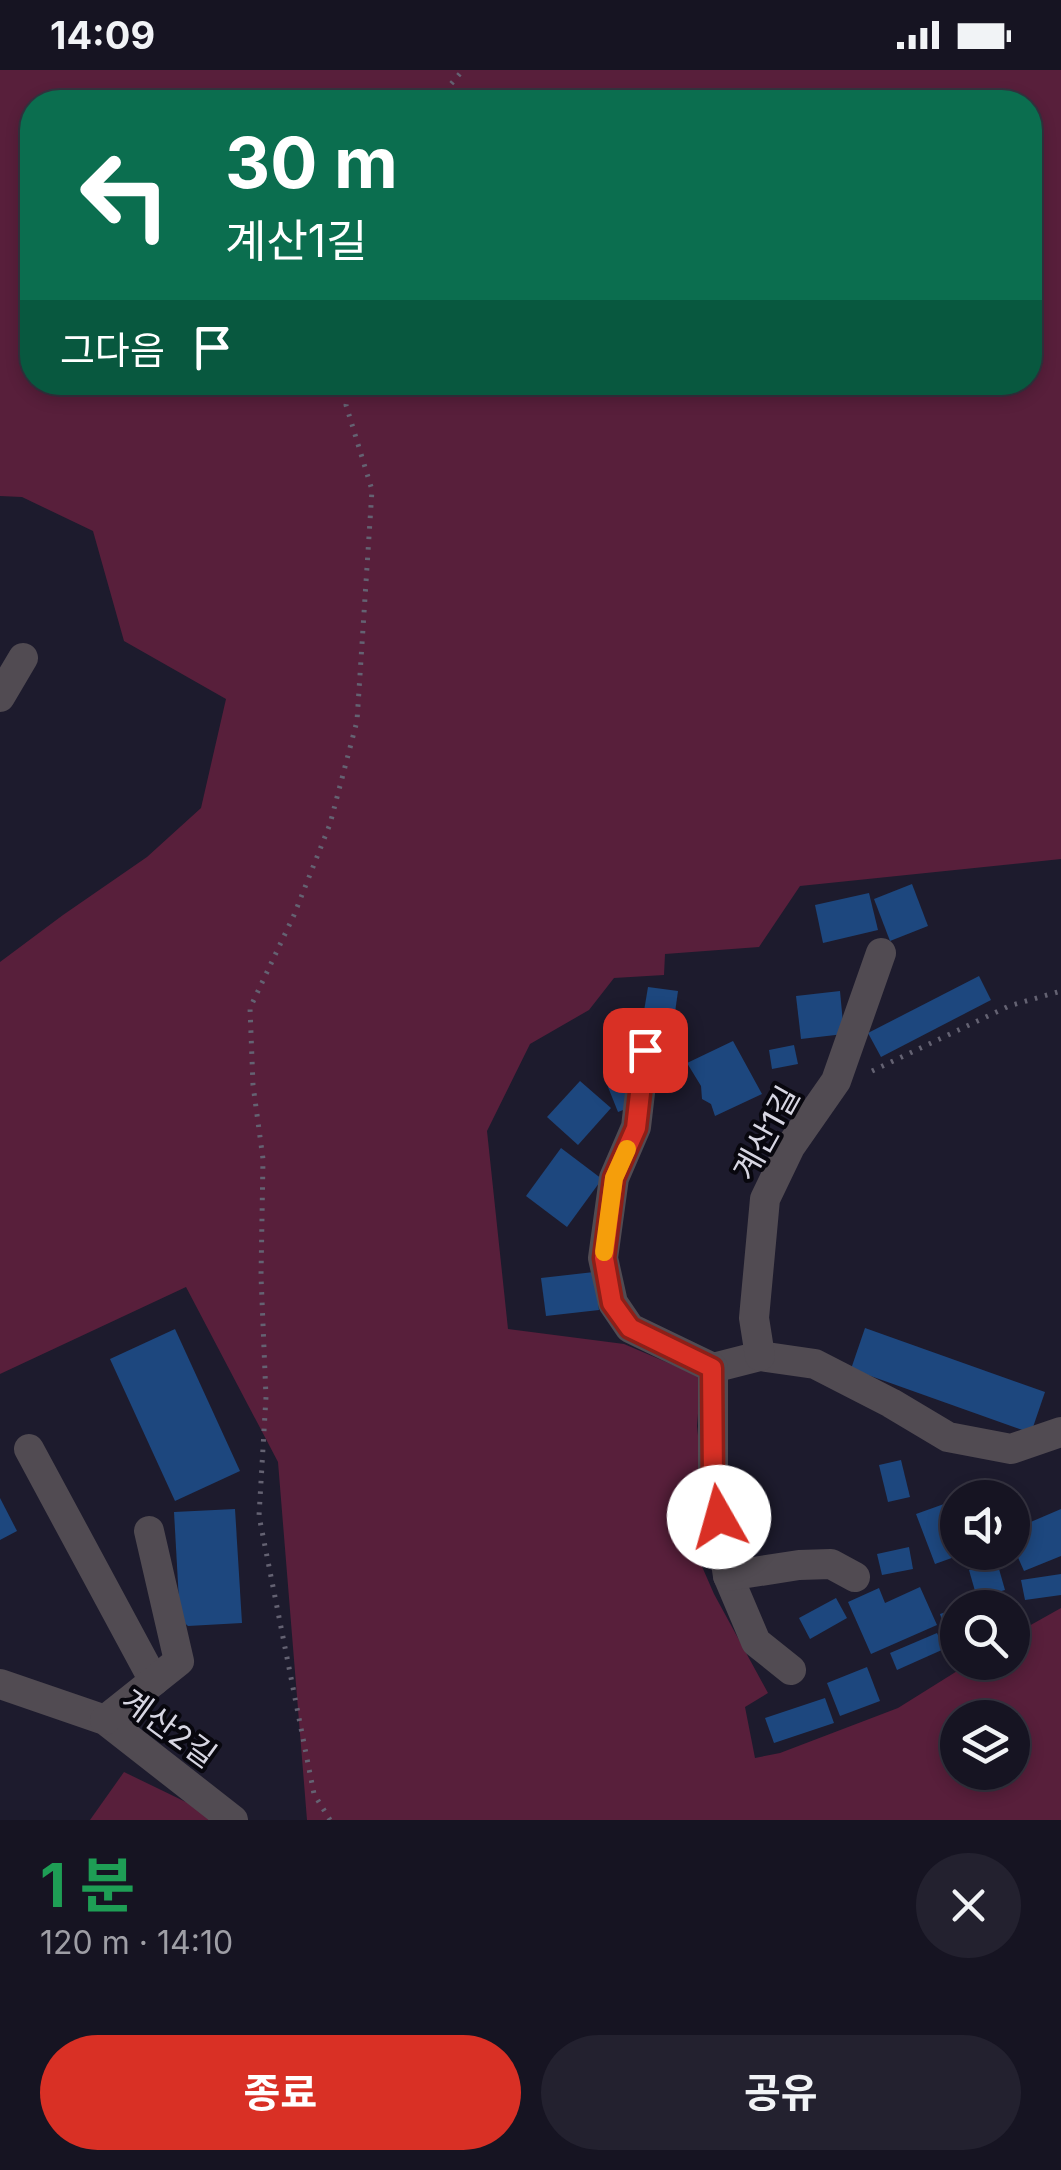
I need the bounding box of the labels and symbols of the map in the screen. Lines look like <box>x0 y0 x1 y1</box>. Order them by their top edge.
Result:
pin <box>603 1008 688 1093</box>
street label: 계산1길 <box>724 1079 808 1187</box>
position arrow <box>667 1465 771 1569</box>
street label: 계산2길 <box>114 1681 224 1775</box>

